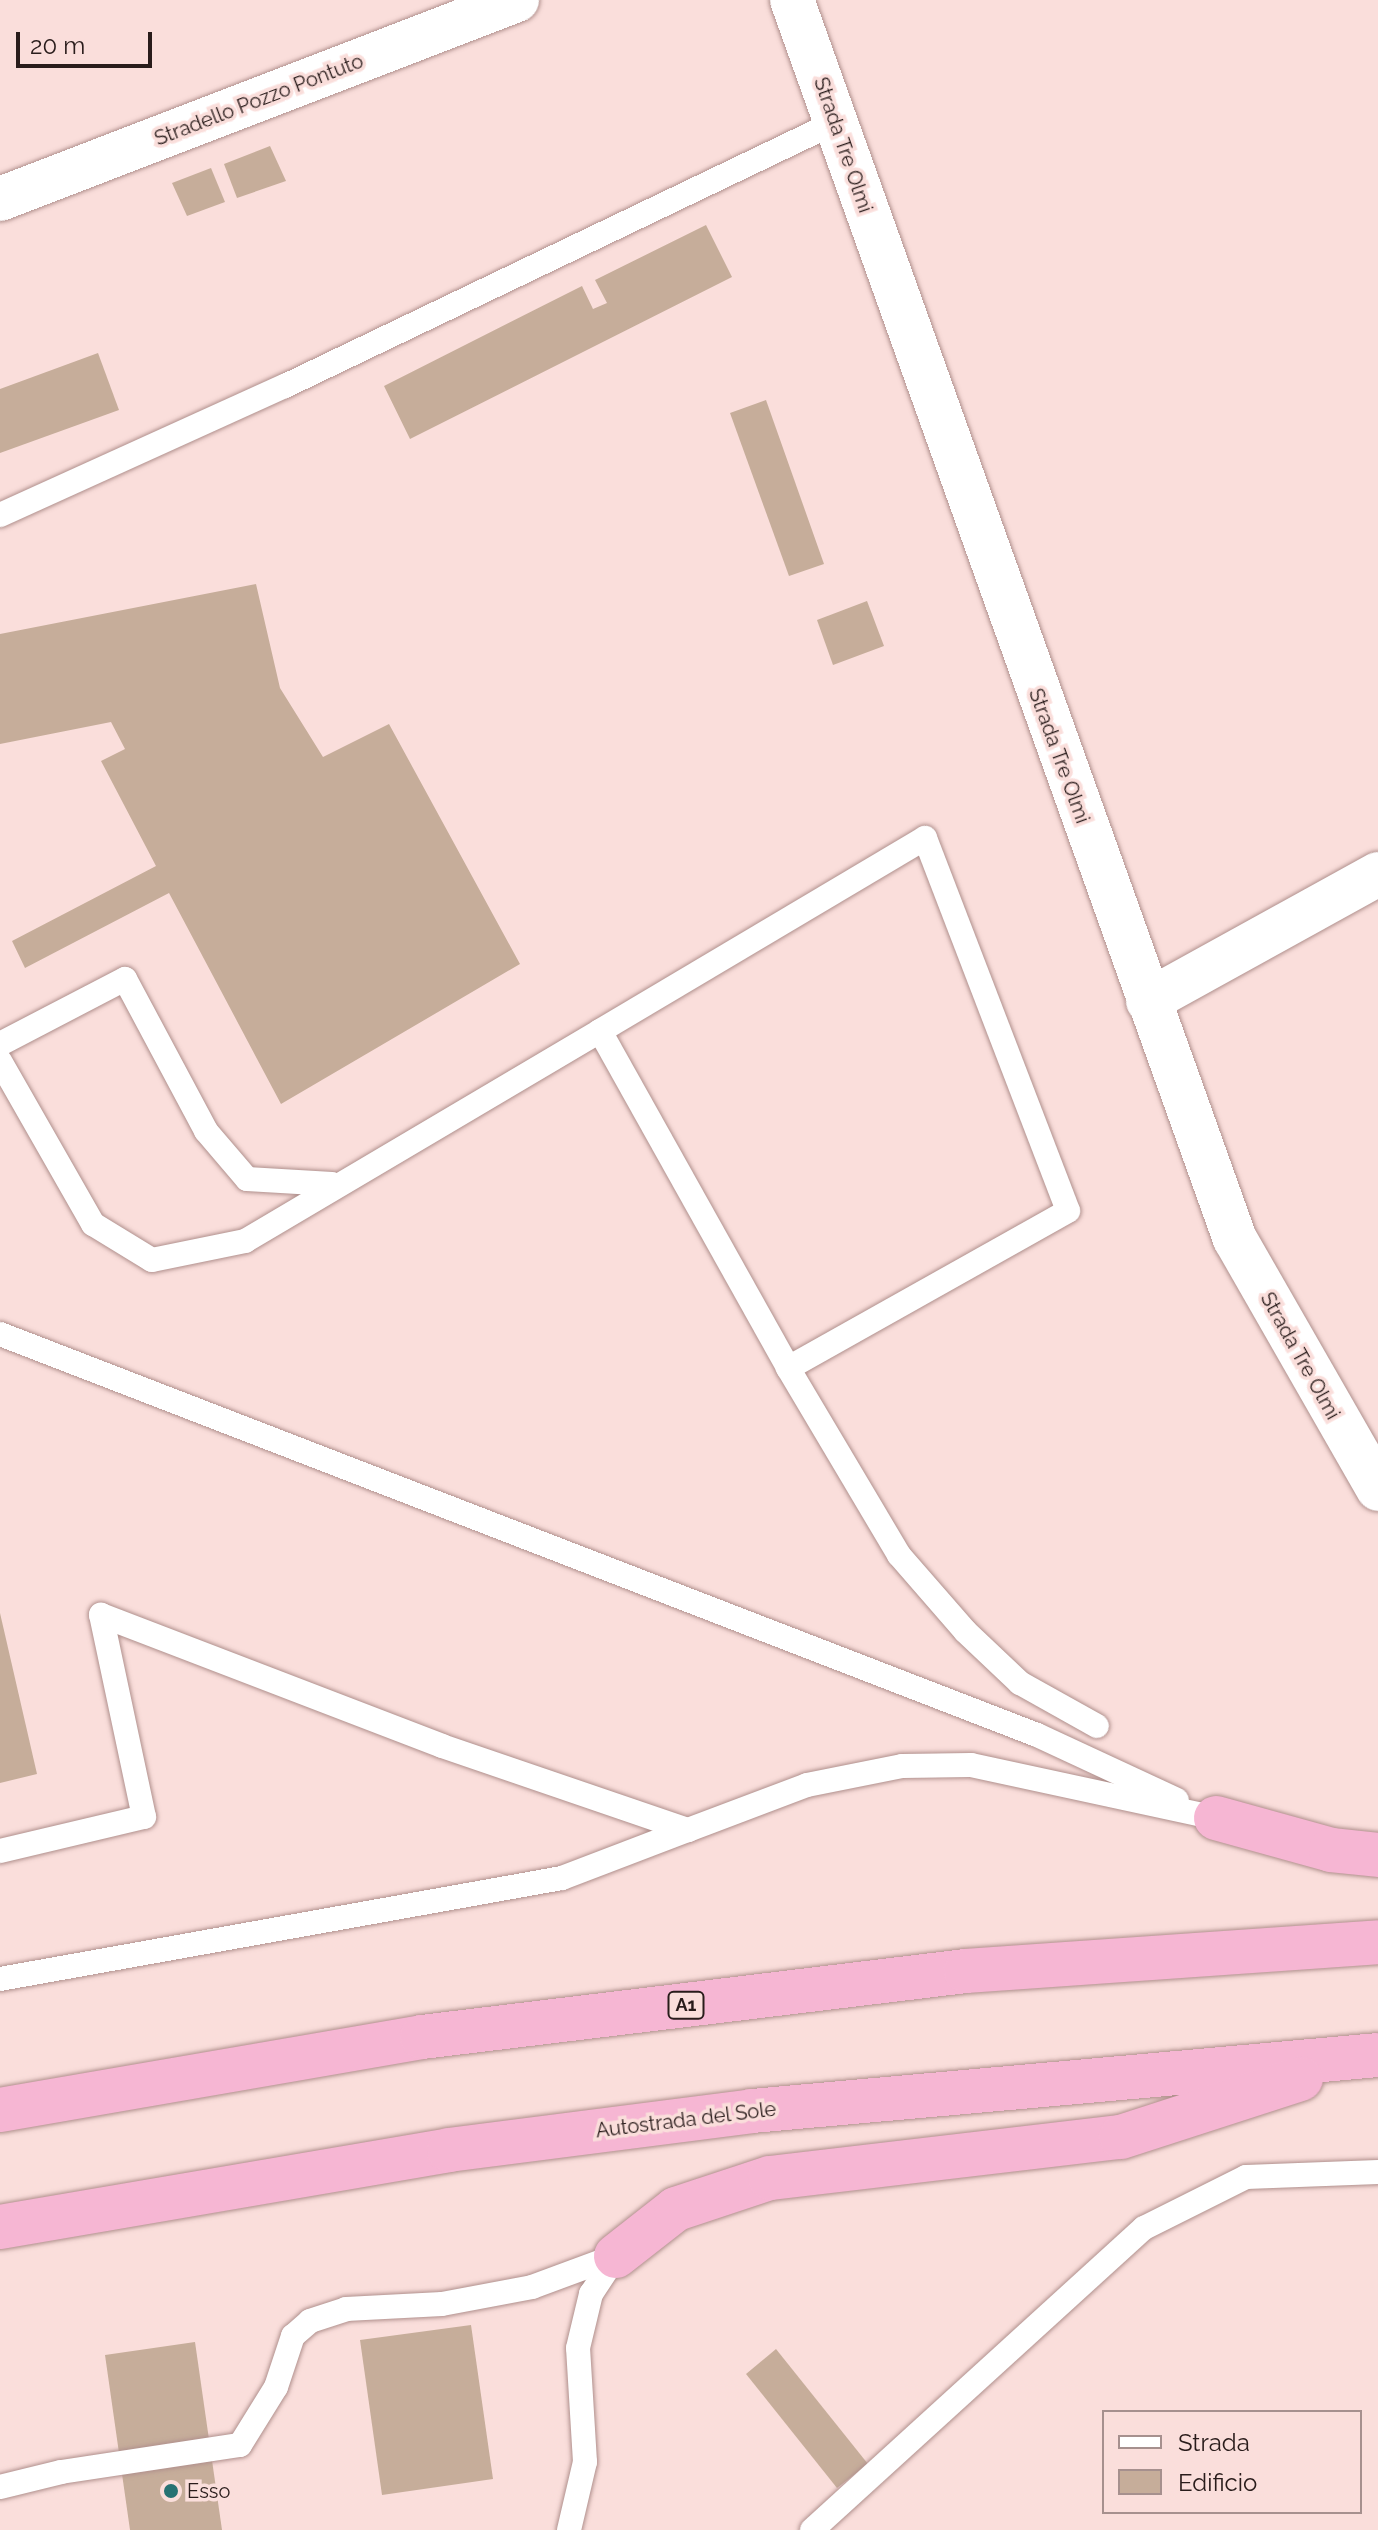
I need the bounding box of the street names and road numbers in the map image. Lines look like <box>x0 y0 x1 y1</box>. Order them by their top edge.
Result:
street label: Stradello Pozzo Pontuto <box>151 49 367 151</box>
street label: Strada Tre Olmi <box>809 74 877 216</box>
street label: Strada Tre Olmi <box>1023 685 1095 827</box>
street label: Strada Tre Olmi <box>1255 1288 1345 1424</box>
road number: A1 <box>666 1991 706 2019</box>
street label: Autostrada del Sole <box>594 2097 778 2143</box>

